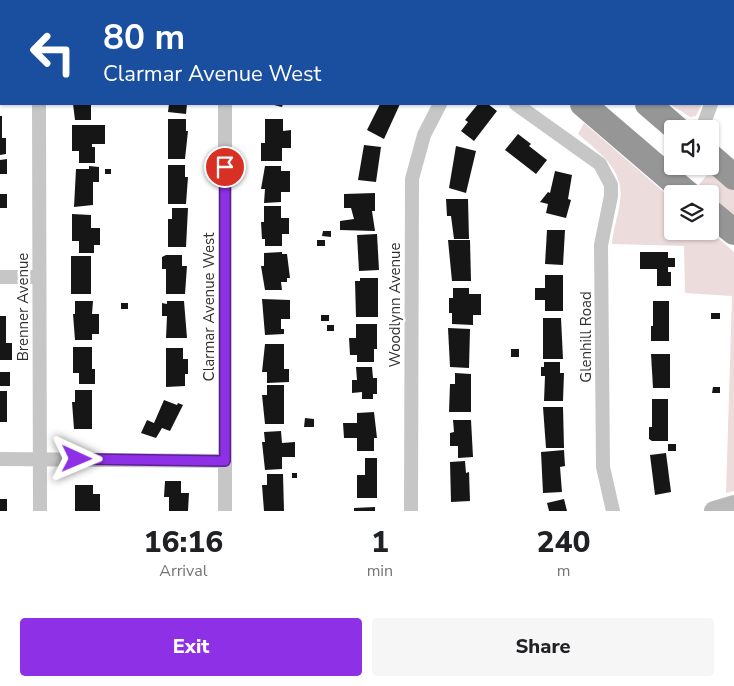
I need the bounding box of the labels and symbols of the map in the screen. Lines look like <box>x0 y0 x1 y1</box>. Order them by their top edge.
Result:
pin <box>204 146 246 188</box>
street label: Clarmar Avenue West <box>199 232 219 381</box>
street label: Woodlynn Avenue <box>385 242 405 367</box>
street label: Brenner Avenue <box>13 253 33 361</box>
street label: Glenhill Road <box>576 291 596 383</box>
position arrow <box>50 432 102 484</box>

